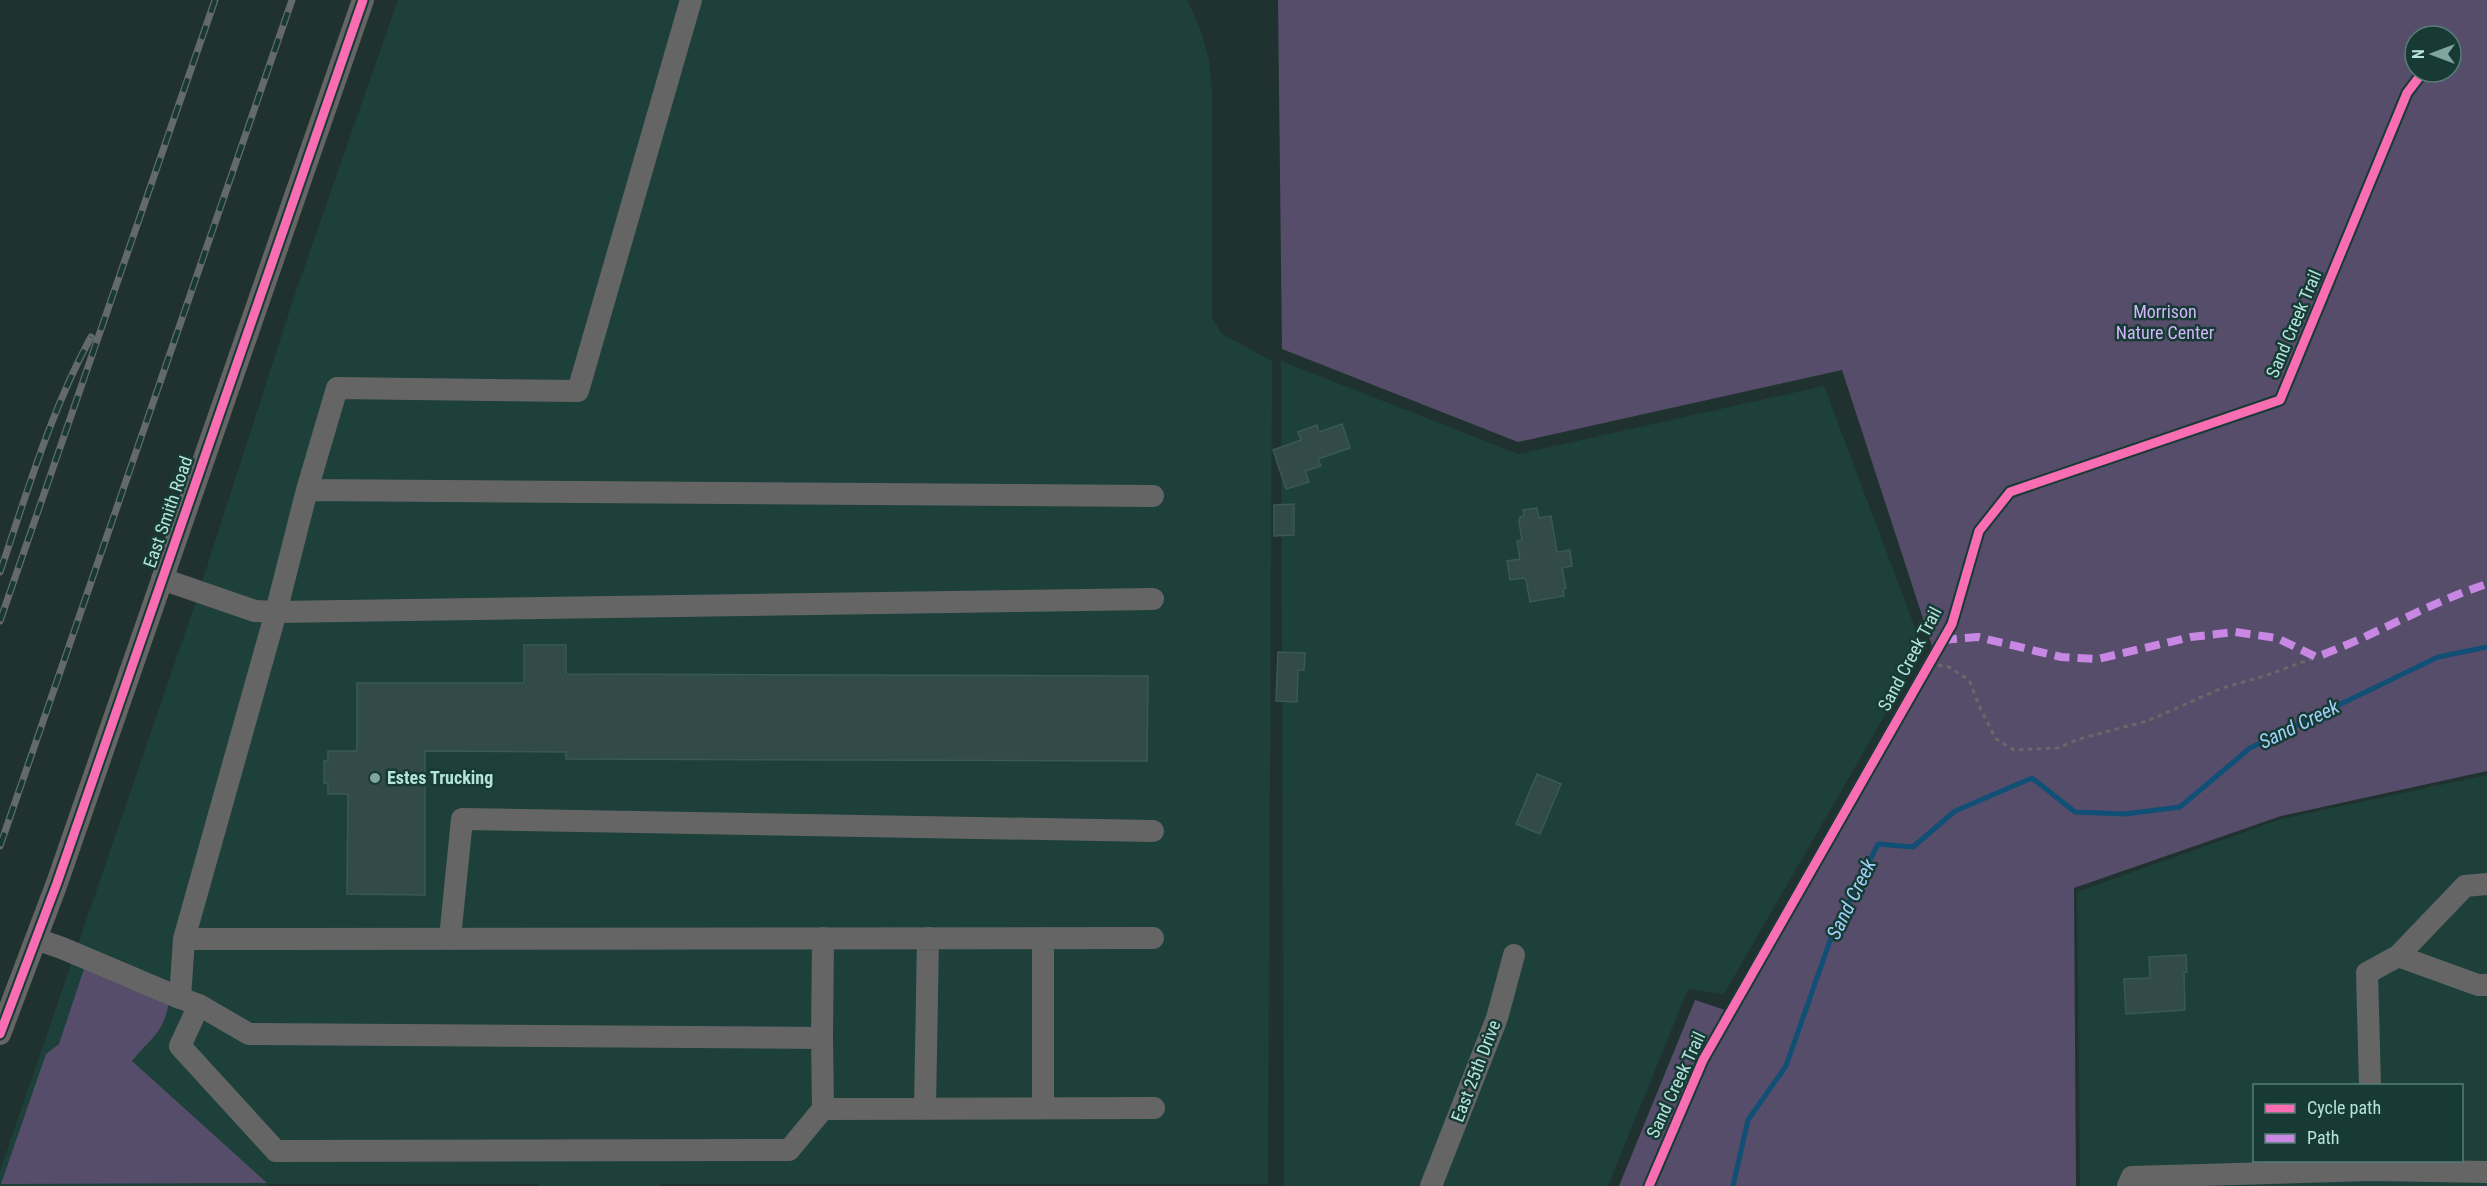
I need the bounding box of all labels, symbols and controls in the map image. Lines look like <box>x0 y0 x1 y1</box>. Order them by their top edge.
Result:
north arrow <box>2403 24 2463 84</box>
text: N <box>2409 49 2428 59</box>
street label: Sand Creek Trail <box>2261 267 2326 381</box>
park label: Morrison Nature Center <box>2116 301 2215 343</box>
street label: East Smith Road <box>139 453 196 570</box>
street label: Sand Creek Trail <box>1873 603 1946 714</box>
water label: Sand Creek <box>2255 694 2344 754</box>
place label: Estes Trucking <box>387 767 493 788</box>
marker: Estes Trucking <box>368 771 382 785</box>
water label: Sand Creek <box>1821 854 1881 943</box>
street label: East 25th Drive <box>1447 1017 1505 1125</box>
street label: Sand Creek Trail <box>1642 1028 1709 1141</box>
legend <box>2253 1084 2463 1162</box>
text: Cycle path <box>2307 1097 2381 1118</box>
text: Path <box>2307 1127 2340 1148</box>

